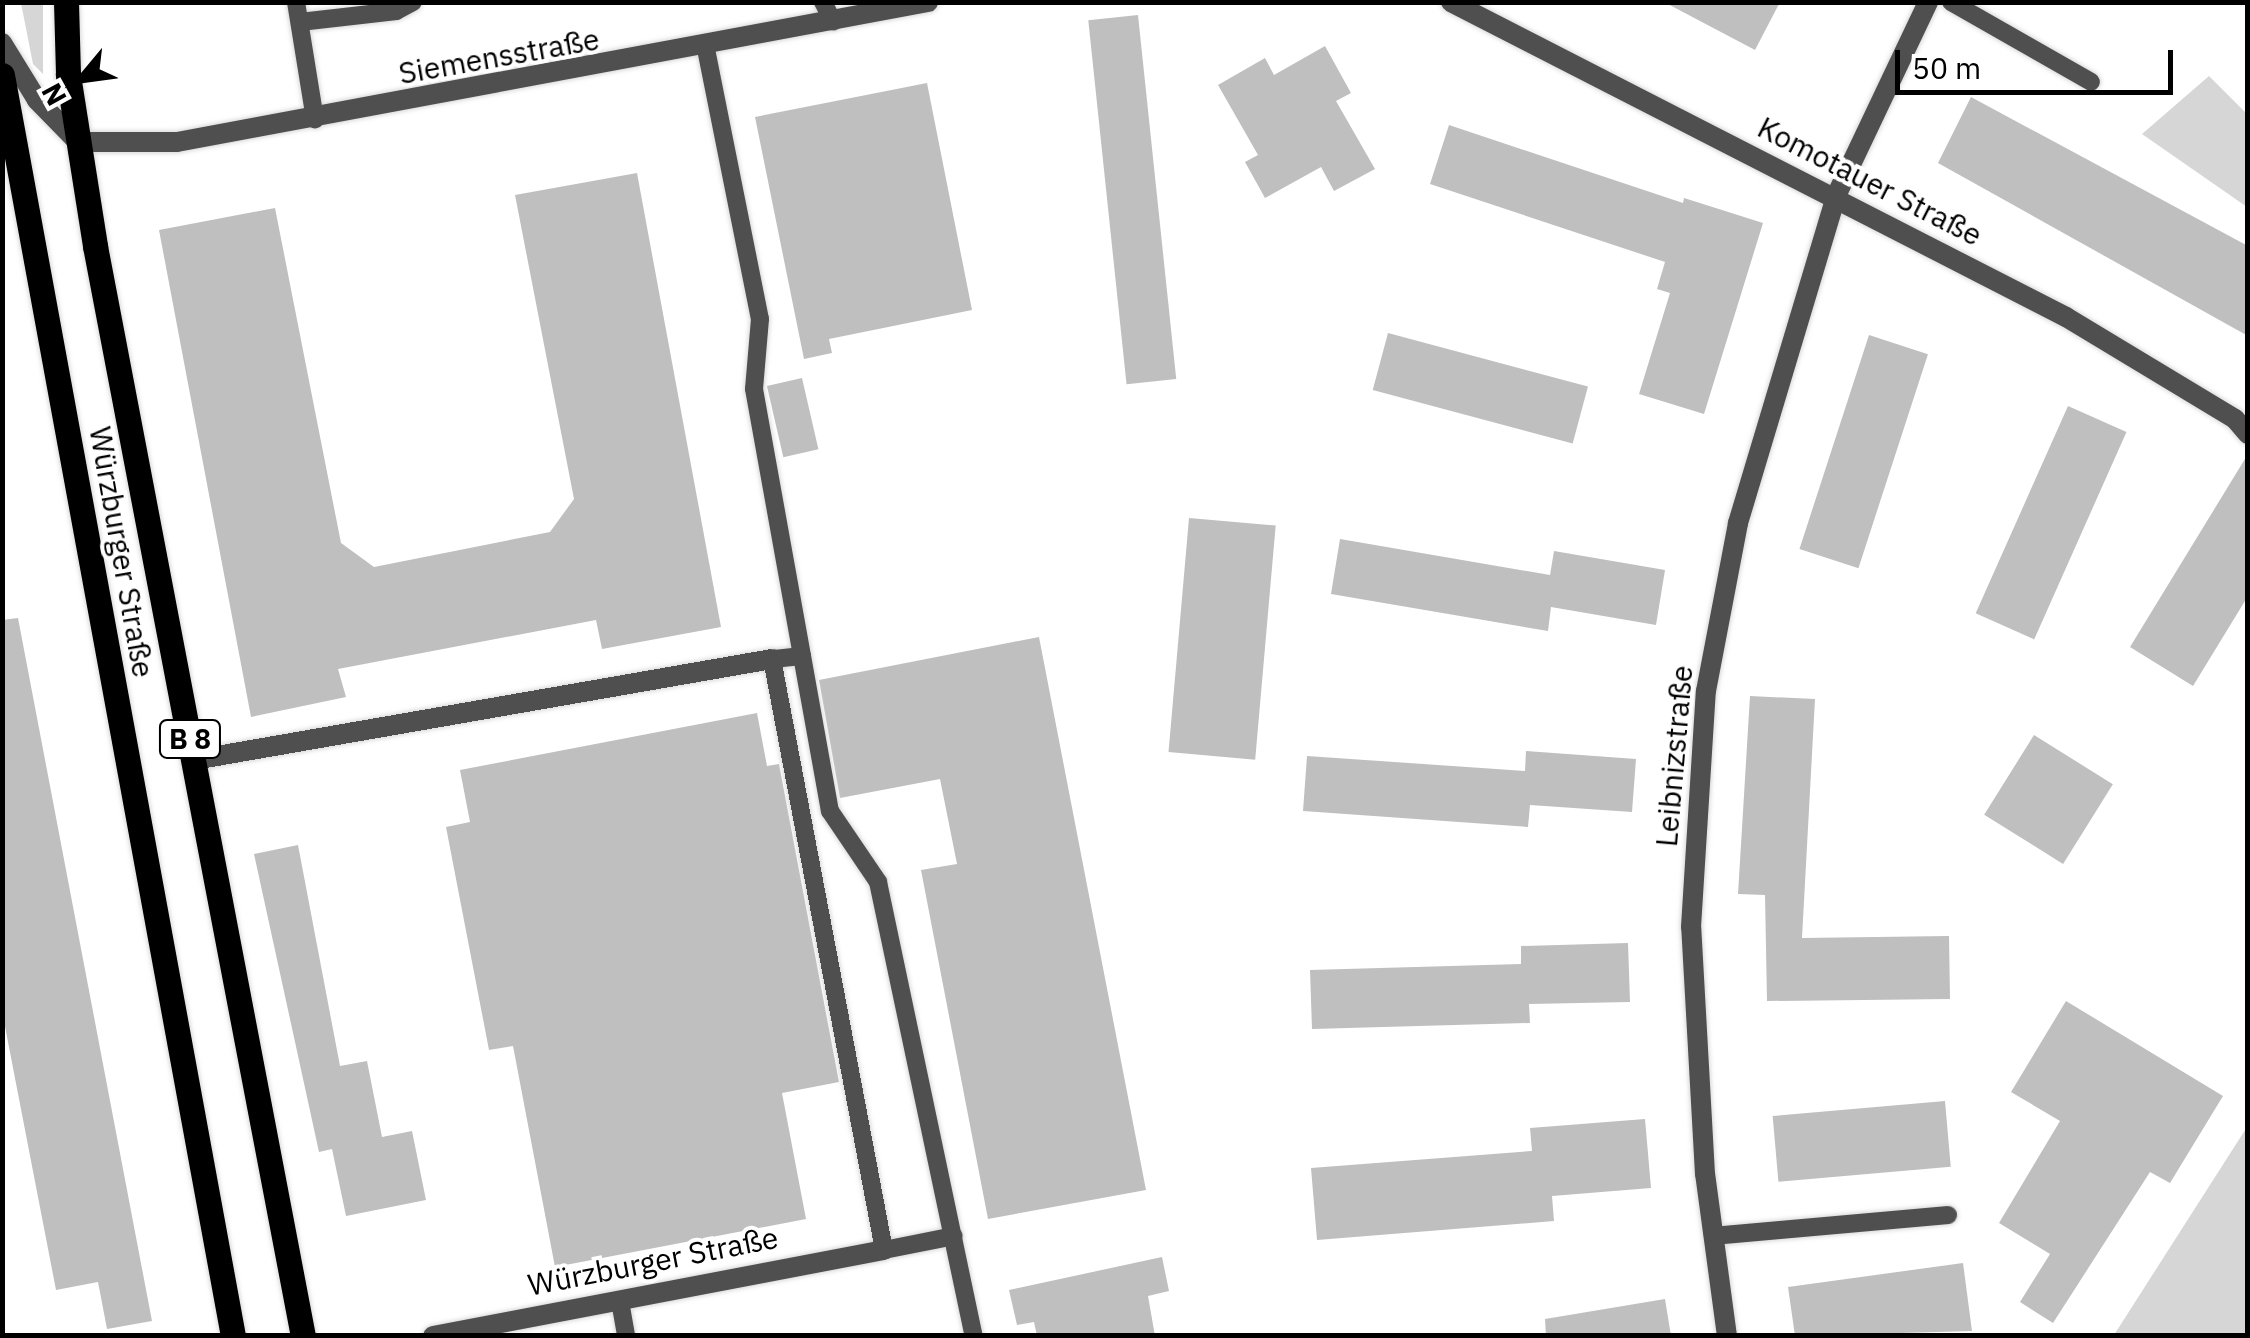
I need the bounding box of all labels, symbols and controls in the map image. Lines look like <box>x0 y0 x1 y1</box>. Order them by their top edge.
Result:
street label: Siemensstraße <box>396 21 602 91</box>
north arrow <box>30 30 130 130</box>
scale bar <box>1900 30 2178 92</box>
text: 50 m <box>1912 48 1981 87</box>
text: N <box>32 77 74 113</box>
street label: Komotauer Straße <box>1752 109 1988 253</box>
street label: Würzburger Straße <box>82 424 162 680</box>
street label: Leibnizstraße <box>1648 664 1700 848</box>
road number: B 8 <box>158 716 222 762</box>
street label: Würzburger Straße <box>525 1219 781 1303</box>

